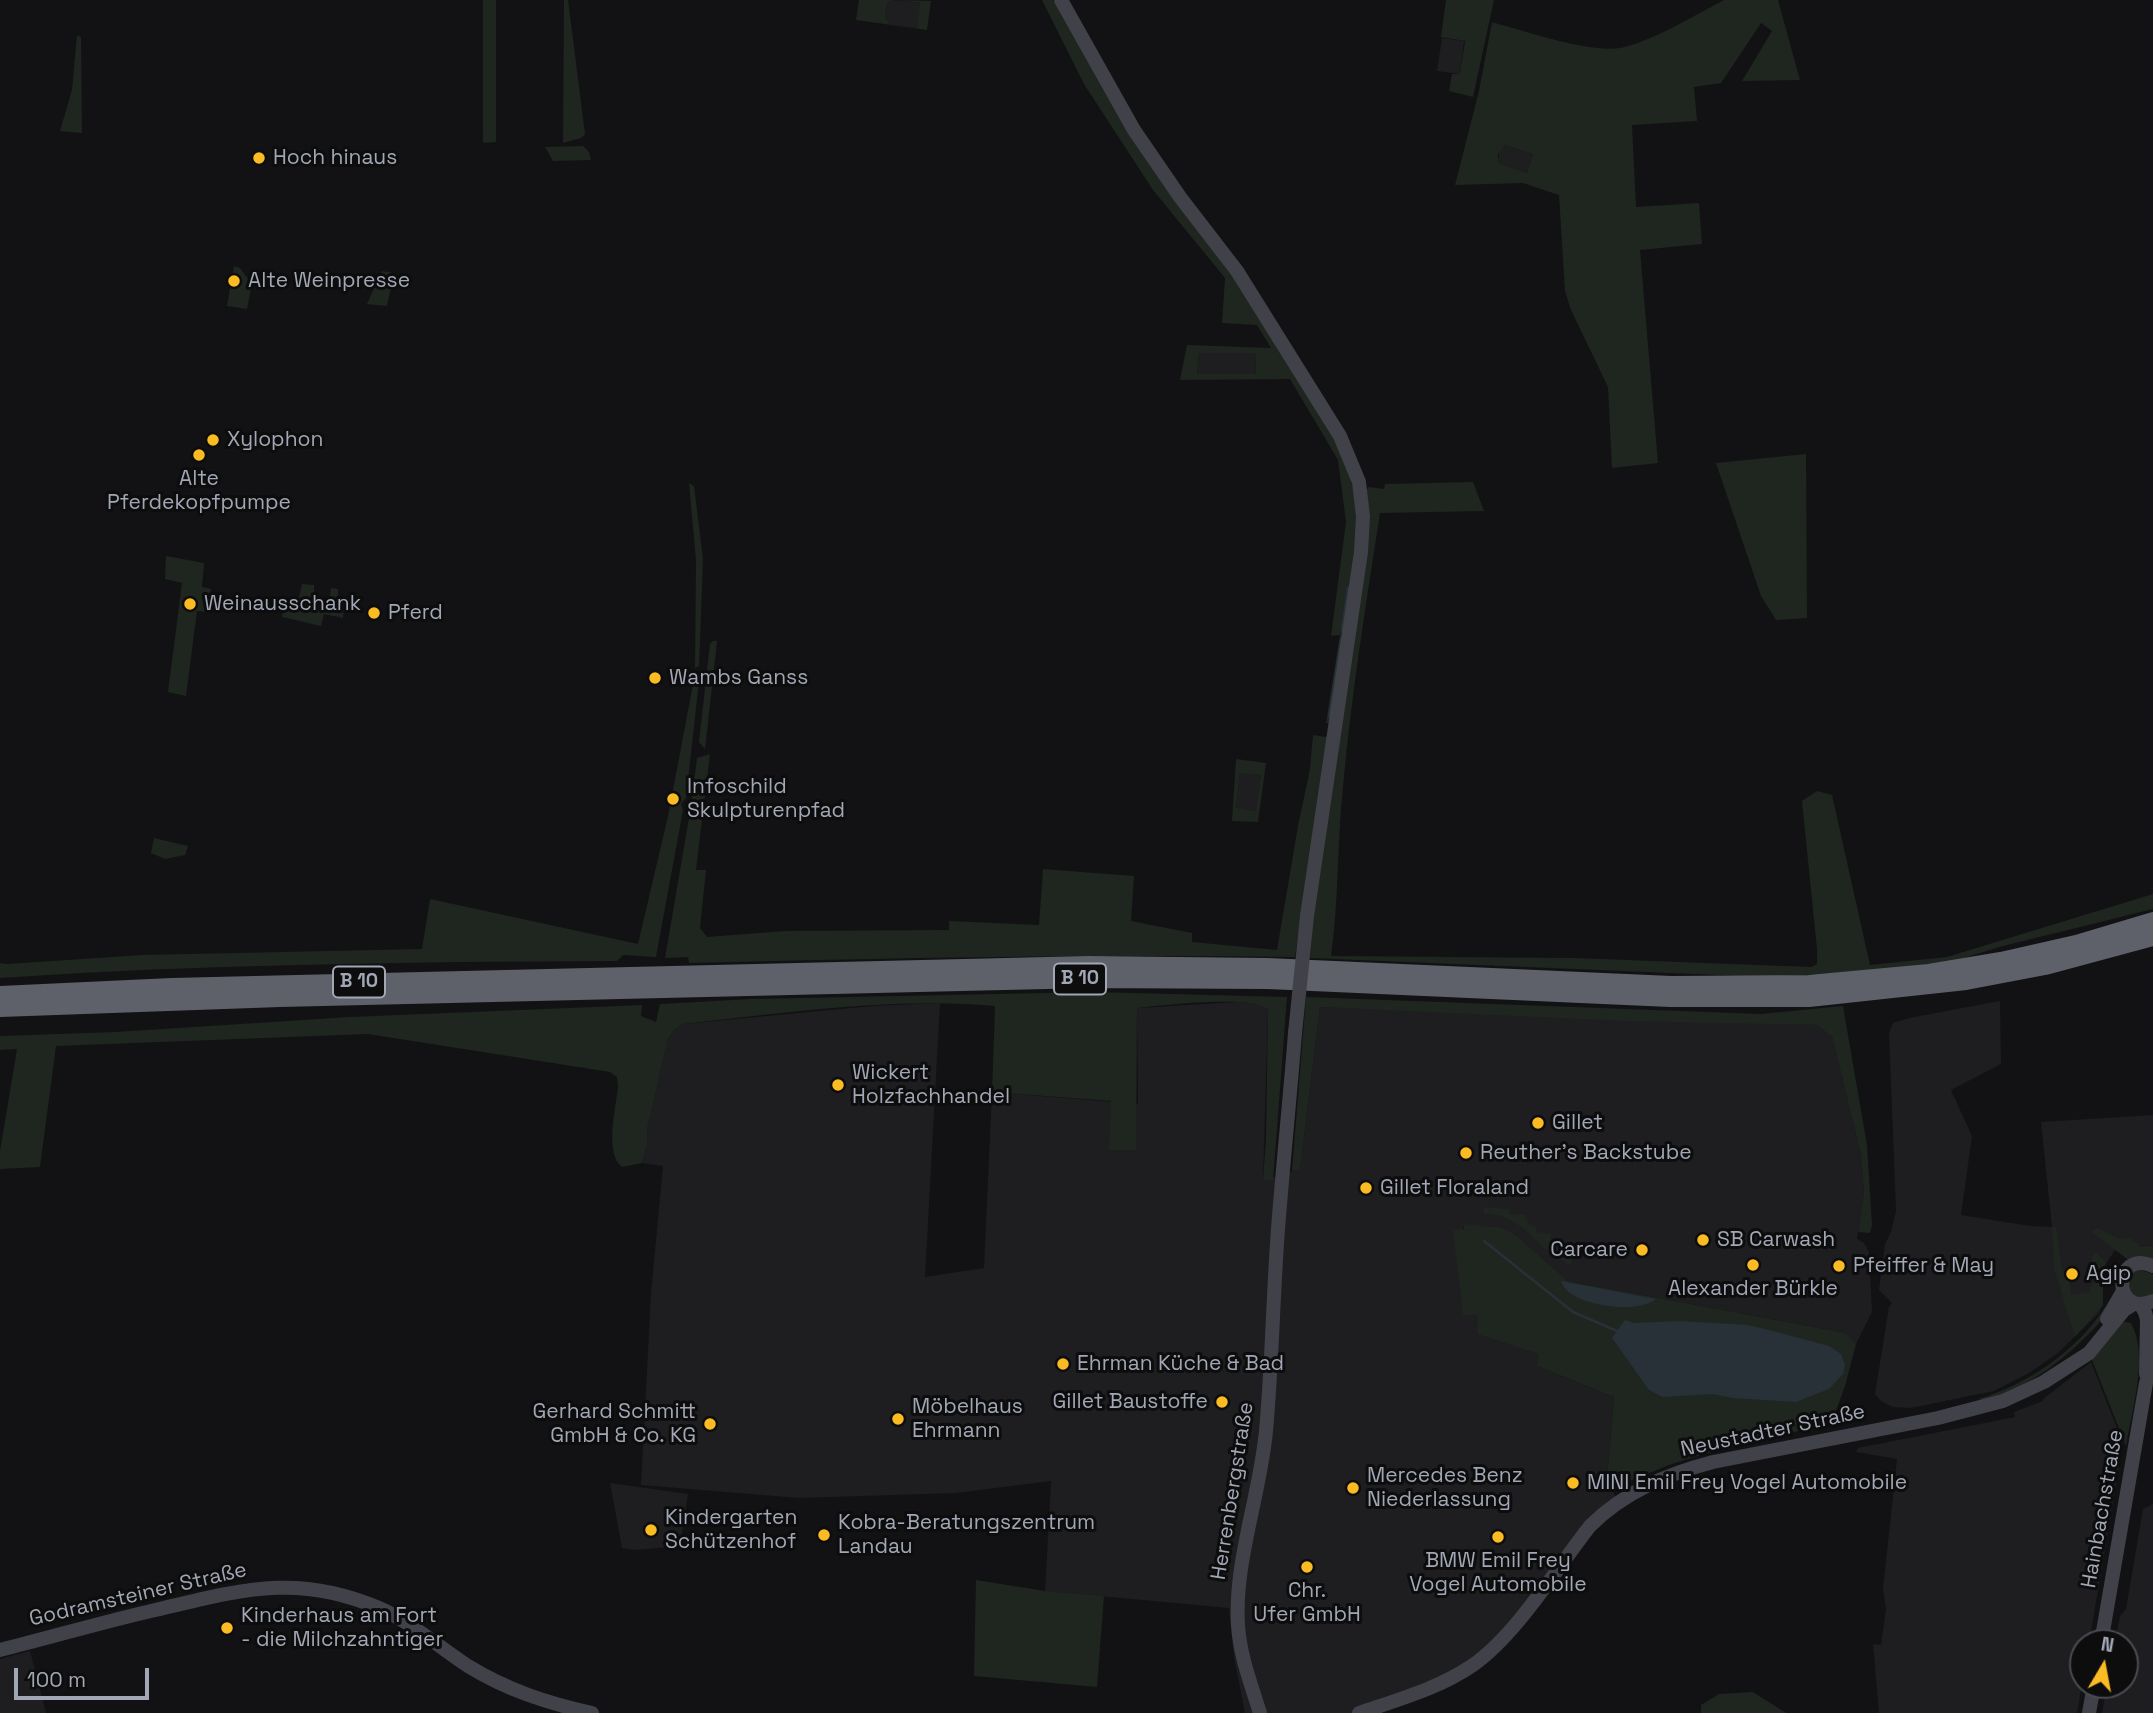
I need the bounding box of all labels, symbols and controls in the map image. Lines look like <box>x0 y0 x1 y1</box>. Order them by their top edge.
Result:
place label: Hoch hinaus <box>273 145 397 171</box>
marker: Hoch hinaus <box>251 150 267 166</box>
place label: Alte Weinpresse <box>248 268 410 294</box>
marker: Alte Weinpresse <box>226 273 242 289</box>
place label: Xylophon <box>227 427 323 453</box>
marker: Xylophon <box>205 432 221 448</box>
marker: Alte Pferdekopfpumpe <box>191 447 207 463</box>
place label: Alte Pferdekopfpumpe <box>107 466 291 516</box>
place label: Weinausschank <box>204 591 361 617</box>
marker: Weinausschank <box>182 596 198 612</box>
place label: Pferd <box>388 600 443 626</box>
marker: Pferd <box>366 605 382 621</box>
place label: Wambs Ganss <box>669 665 808 691</box>
marker: Wambs Ganss <box>647 670 663 686</box>
place label: Infoschild Skulpturenpfad <box>687 774 845 824</box>
marker: Infoschild Skulpturenpfad <box>665 791 681 807</box>
road number: B 10 <box>1054 964 1106 995</box>
road number: B 10 <box>333 966 385 998</box>
place label: Wickert Holzfachhandel <box>852 1060 1010 1110</box>
marker: Wickert Holzfachhandel <box>830 1077 846 1093</box>
place label: Gillet <box>1552 1110 1603 1136</box>
marker: Gillet <box>1530 1115 1546 1131</box>
place label: Reuther's Backstube <box>1480 1140 1692 1166</box>
marker: Reuther's Backstube <box>1458 1145 1474 1161</box>
place label: Gillet Floraland <box>1380 1175 1529 1201</box>
marker: Gillet Floraland <box>1358 1180 1374 1196</box>
place label: SB Carwash <box>1717 1227 1835 1253</box>
marker: SB Carwash <box>1695 1232 1711 1248</box>
place label: Carcare <box>1550 1237 1628 1263</box>
marker: Carcare <box>1634 1242 1650 1258</box>
place label: Pfeiffer & May <box>1853 1253 1994 1279</box>
marker: Alexander Bürkle <box>1745 1257 1761 1273</box>
marker: Pfeiffer & May <box>1831 1258 1847 1274</box>
place label: Agip <box>2086 1261 2131 1287</box>
marker: Agip <box>2064 1266 2080 1282</box>
place label: Alexander Bürkle <box>1668 1276 1838 1302</box>
place label: Ehrman Küche & Bad <box>1077 1351 1284 1377</box>
marker: Ehrman Küche & Bad <box>1055 1356 1071 1372</box>
place label: Gillet Baustoffe <box>1052 1389 1208 1415</box>
place label: Möbelhaus Ehrmann <box>912 1394 1023 1444</box>
marker: Gillet Baustoffe <box>1214 1394 1230 1410</box>
place label: Gerhard Schmitt GmbH & Co. KG <box>532 1399 696 1449</box>
street label: Neustadter Straße <box>1679 1399 1867 1463</box>
street label: Herrenbergstraße <box>1207 1400 1259 1582</box>
marker: Möbelhaus Ehrmann <box>890 1411 906 1427</box>
marker: Gerhard Schmitt GmbH & Co. KG <box>702 1416 718 1432</box>
street label: Hainbachstraße <box>2077 1428 2129 1590</box>
place label: Mercedes Benz Niederlassung <box>1367 1463 1523 1513</box>
place label: MINI Emil Frey Vogel Automobile <box>1587 1470 1907 1496</box>
marker: MINI Emil Frey Vogel Automobile <box>1565 1475 1581 1491</box>
marker: Mercedes Benz Niederlassung <box>1345 1480 1361 1496</box>
place label: Kindergarten Schützenhof <box>665 1505 797 1555</box>
place label: Kobra-Beratungszentrum Landau <box>838 1510 1095 1560</box>
marker: Kindergarten Schützenhof <box>643 1522 659 1538</box>
marker: Kobra-Beratungszentrum Landau <box>816 1527 832 1543</box>
marker: BMW Emil Frey Vogel Automobile <box>1490 1529 1506 1545</box>
place label: BMW Emil Frey Vogel Automobile <box>1409 1548 1587 1598</box>
street label: Godramsteiner Straße <box>27 1558 249 1632</box>
marker: Chr. Ufer GmbH <box>1299 1559 1315 1575</box>
place label: Chr. Ufer GmbH <box>1253 1578 1361 1628</box>
place label: Kinderhaus am Fort - die Milchzahntiger <box>241 1603 443 1653</box>
marker: Kinderhaus am Fort - die Milchzahntiger <box>219 1620 235 1636</box>
north arrow <box>2069 1629 2139 1699</box>
text: N <box>2099 1631 2116 1658</box>
scale bar <box>18 1654 152 1698</box>
text: 100 m <box>27 1666 86 1693</box>

